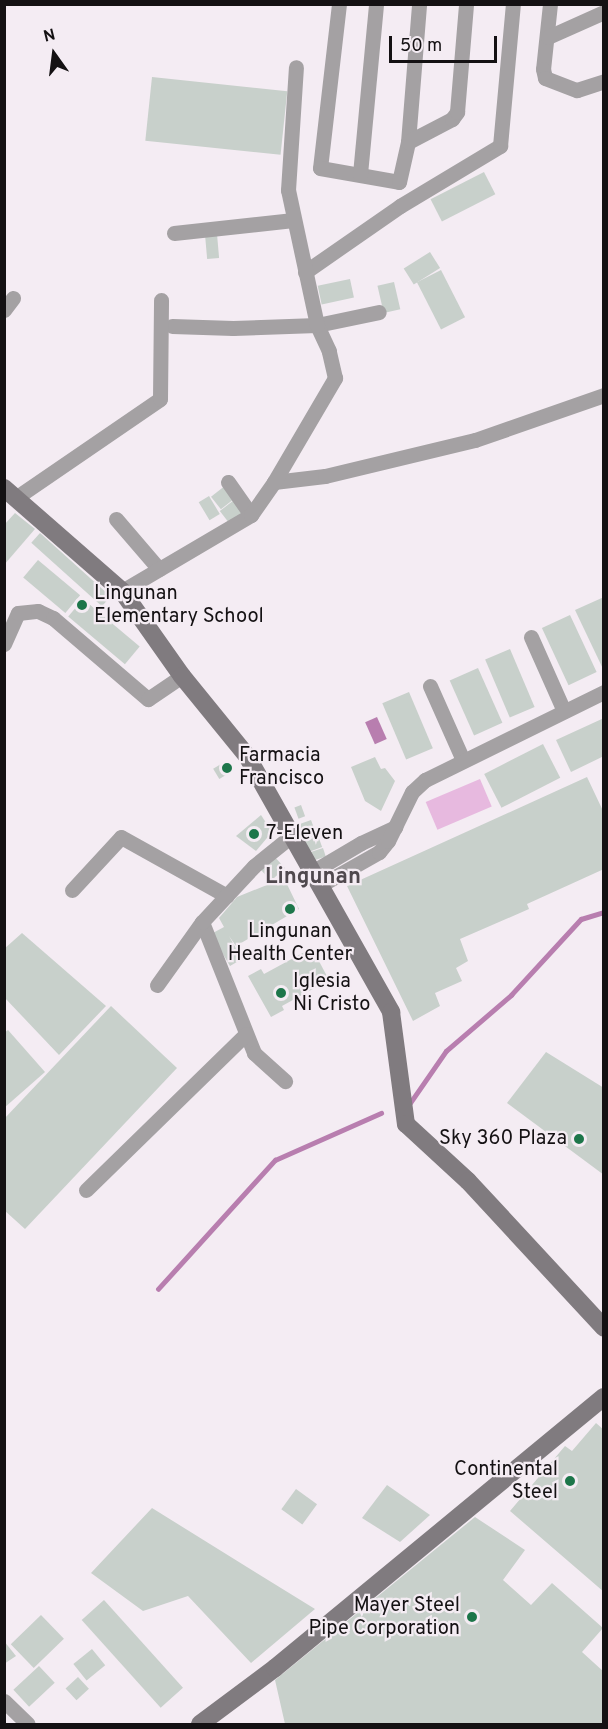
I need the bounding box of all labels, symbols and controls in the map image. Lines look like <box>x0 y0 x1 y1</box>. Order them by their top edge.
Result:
north arrow <box>24 24 84 84</box>
scale bar <box>392 24 500 62</box>
text: N <box>42 25 58 48</box>
text: 50 m <box>400 35 442 58</box>
place label: Lingunan Elementary School <box>94 582 264 629</box>
marker: Lingunan Elementary School <box>75 598 89 612</box>
place label: Farmacia Francisco <box>239 744 324 791</box>
marker: Farmacia Francisco <box>220 761 234 775</box>
place label: 7-Eleven <box>266 822 343 846</box>
marker: 7-Eleven <box>247 827 261 841</box>
district label: Lingunan <box>265 865 361 891</box>
marker: Lingunan Health Center <box>281 900 299 918</box>
place label: Lingunan Health Center <box>228 920 352 967</box>
place label: Iglesia Ni Cristo <box>293 970 370 1017</box>
marker: Iglesia Ni Cristo <box>274 986 288 1000</box>
place label: Sky 360 Plaza <box>439 1127 567 1151</box>
marker: Sky 360 Plaza <box>572 1132 586 1146</box>
place label: Continental Steel <box>454 1458 558 1505</box>
marker: Continental Steel <box>563 1474 577 1488</box>
place label: Mayer Steel Pipe Corporation <box>309 1594 460 1641</box>
marker: Mayer Steel Pipe Corporation <box>465 1610 479 1624</box>

